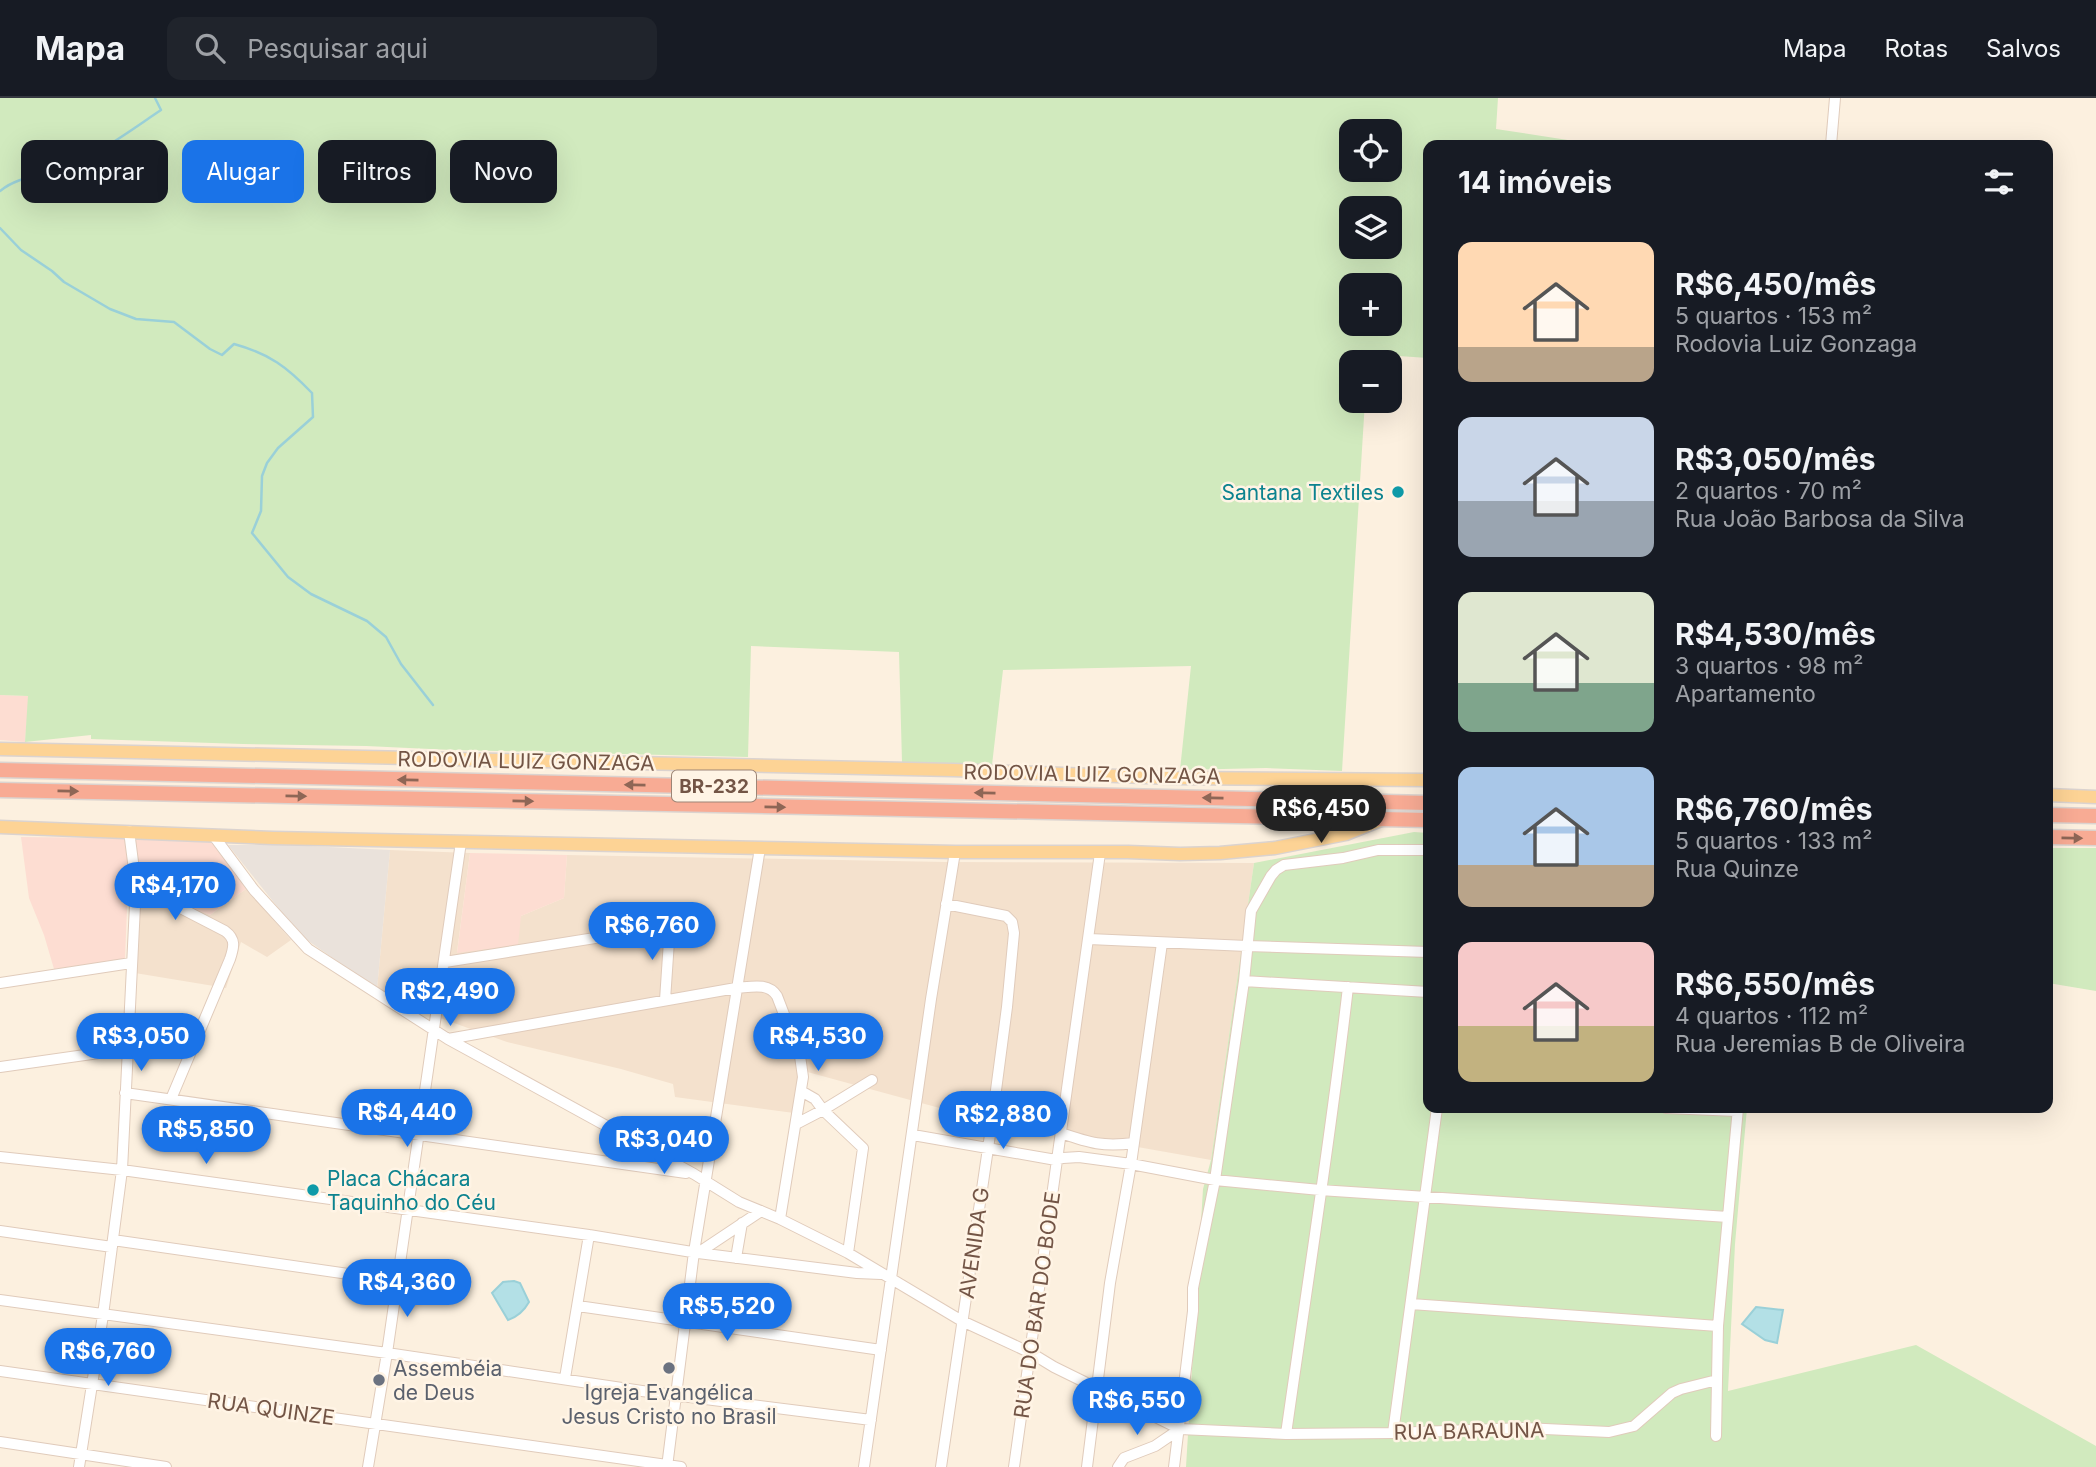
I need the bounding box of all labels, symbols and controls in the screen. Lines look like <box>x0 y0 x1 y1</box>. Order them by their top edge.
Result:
search box <box>167 17 657 80</box>
text: Mapa <box>35 28 125 68</box>
icon: search <box>191 29 229 67</box>
text: Pesquisar aqui <box>247 33 428 64</box>
text: Mapa <box>1783 34 1847 63</box>
text: Rotas <box>1885 34 1948 63</box>
text: Salvos <box>1986 34 2061 63</box>
map controls <box>1339 119 1402 413</box>
button: locate <box>1339 119 1402 182</box>
chip: Comprar <box>21 140 168 203</box>
chip: Alugar <box>182 140 304 203</box>
chip: Filtros <box>318 140 436 203</box>
chip: Novo <box>450 140 557 203</box>
icon: filters <box>1980 163 2018 201</box>
text: 14 imóveis <box>1458 164 1612 200</box>
button: layers <box>1339 196 1402 259</box>
text: R$6,450/mês <box>1675 266 1876 302</box>
icon: home <box>1514 270 1598 354</box>
button: + <box>1339 273 1402 336</box>
text: 5 quartos · 153 m² <box>1675 302 1872 330</box>
text: Rodovia Luiz Gonzaga <box>1675 330 1917 358</box>
button: − <box>1339 350 1402 413</box>
text: R$3,050/mês <box>1675 441 1876 477</box>
icon: home <box>1514 445 1598 529</box>
text: 2 quartos · 70 m² <box>1675 477 1862 505</box>
place label: Santana Textiles <box>1222 480 1384 505</box>
marker: Santana Textiles <box>1390 484 1406 500</box>
text: Rua João Barbosa da Silva <box>1675 505 1965 533</box>
text: R$4,530/mês <box>1675 616 1876 652</box>
icon: home <box>1514 620 1598 704</box>
text: 3 quartos · 98 m² <box>1675 652 1863 680</box>
text: Apartamento <box>1675 680 1816 708</box>
street label: RODOVIA LUIZ GONZAGA <box>397 746 655 776</box>
street label: RODOVIA LUIZ GONZAGA <box>963 759 1221 789</box>
road number: BR-232 <box>672 771 756 802</box>
one-way arrow <box>397 774 419 785</box>
one-way arrow <box>624 779 646 790</box>
one-way arrow <box>57 785 79 797</box>
pin: R$6,450 <box>1256 786 1386 845</box>
one-way arrow <box>974 787 996 798</box>
one-way arrow <box>285 791 307 802</box>
text: R$6,760/mês <box>1675 791 1873 827</box>
one-way arrow <box>1202 792 1224 803</box>
text: R$6,450 <box>1272 794 1370 822</box>
icon: home <box>1514 795 1598 879</box>
one-way arrow <box>512 796 534 807</box>
one-way arrow <box>764 801 786 812</box>
text: 5 quartos · 133 m² <box>1675 827 1872 855</box>
one-way arrow <box>2061 832 2083 843</box>
text: Rua Quinze <box>1675 855 1799 883</box>
pin: R$4,170 <box>110 862 240 922</box>
text: R$4,170 <box>131 871 220 899</box>
pin: R$6,760 <box>587 902 717 962</box>
text: R$6,760 <box>605 911 699 939</box>
text: R$6,550/mês <box>1675 966 1875 1002</box>
pin: R$2,490 <box>385 968 515 1028</box>
icon: home <box>1514 970 1598 1054</box>
text: R$2,490 <box>401 977 499 1005</box>
text: 4 quartos · 112 m² <box>1675 1002 1868 1030</box>
pin: R$3,050 <box>76 1014 206 1073</box>
pin: R$4,530 <box>753 1014 883 1073</box>
text: R$3,050 <box>92 1022 190 1050</box>
text: R$4,530 <box>769 1022 867 1050</box>
text: Rua Jeremias B de Oliveira <box>1675 1030 1966 1058</box>
pin: R$4,440 <box>342 1090 472 1149</box>
pin: R$2,880 <box>938 1091 1068 1151</box>
text: R$4,440 <box>357 1098 457 1126</box>
text: R$2,880 <box>954 1100 1052 1128</box>
pin: R$5,850 <box>141 1107 271 1166</box>
text: R$5,850 <box>158 1115 254 1143</box>
pin: R$3,040 <box>599 1116 729 1176</box>
text: R$3,040 <box>615 1125 713 1153</box>
place label: Placa Chácara Taquinho do Céu <box>327 1166 496 1215</box>
marker: Placa Chácara Taquinho do Céu <box>305 1182 321 1198</box>
street label: AVENIDA G <box>954 1186 994 1300</box>
street label: RUA DO BAR DO BODE <box>1009 1190 1065 1420</box>
pin: R$4,360 <box>342 1260 472 1319</box>
text: R$4,360 <box>358 1268 456 1296</box>
pin: R$5,520 <box>662 1284 792 1343</box>
text: R$5,520 <box>679 1292 775 1320</box>
pin: R$6,760 <box>43 1328 173 1388</box>
text: R$6,760 <box>61 1337 155 1365</box>
place label: Assembéia de Deus <box>393 1356 502 1405</box>
marker: Igreja Evangélica Jesus Cristo no Brasil <box>661 1360 677 1376</box>
marker: Assembéia de Deus <box>371 1372 387 1388</box>
pin: R$6,550 <box>1072 1378 1202 1437</box>
place label: Igreja Evangélica Jesus Cristo no Brasil <box>561 1380 777 1429</box>
text: R$6,550 <box>1089 1386 1185 1414</box>
street label: RUA QUINZE <box>206 1388 336 1430</box>
street label: RUA BARAUNA <box>1393 1417 1545 1445</box>

